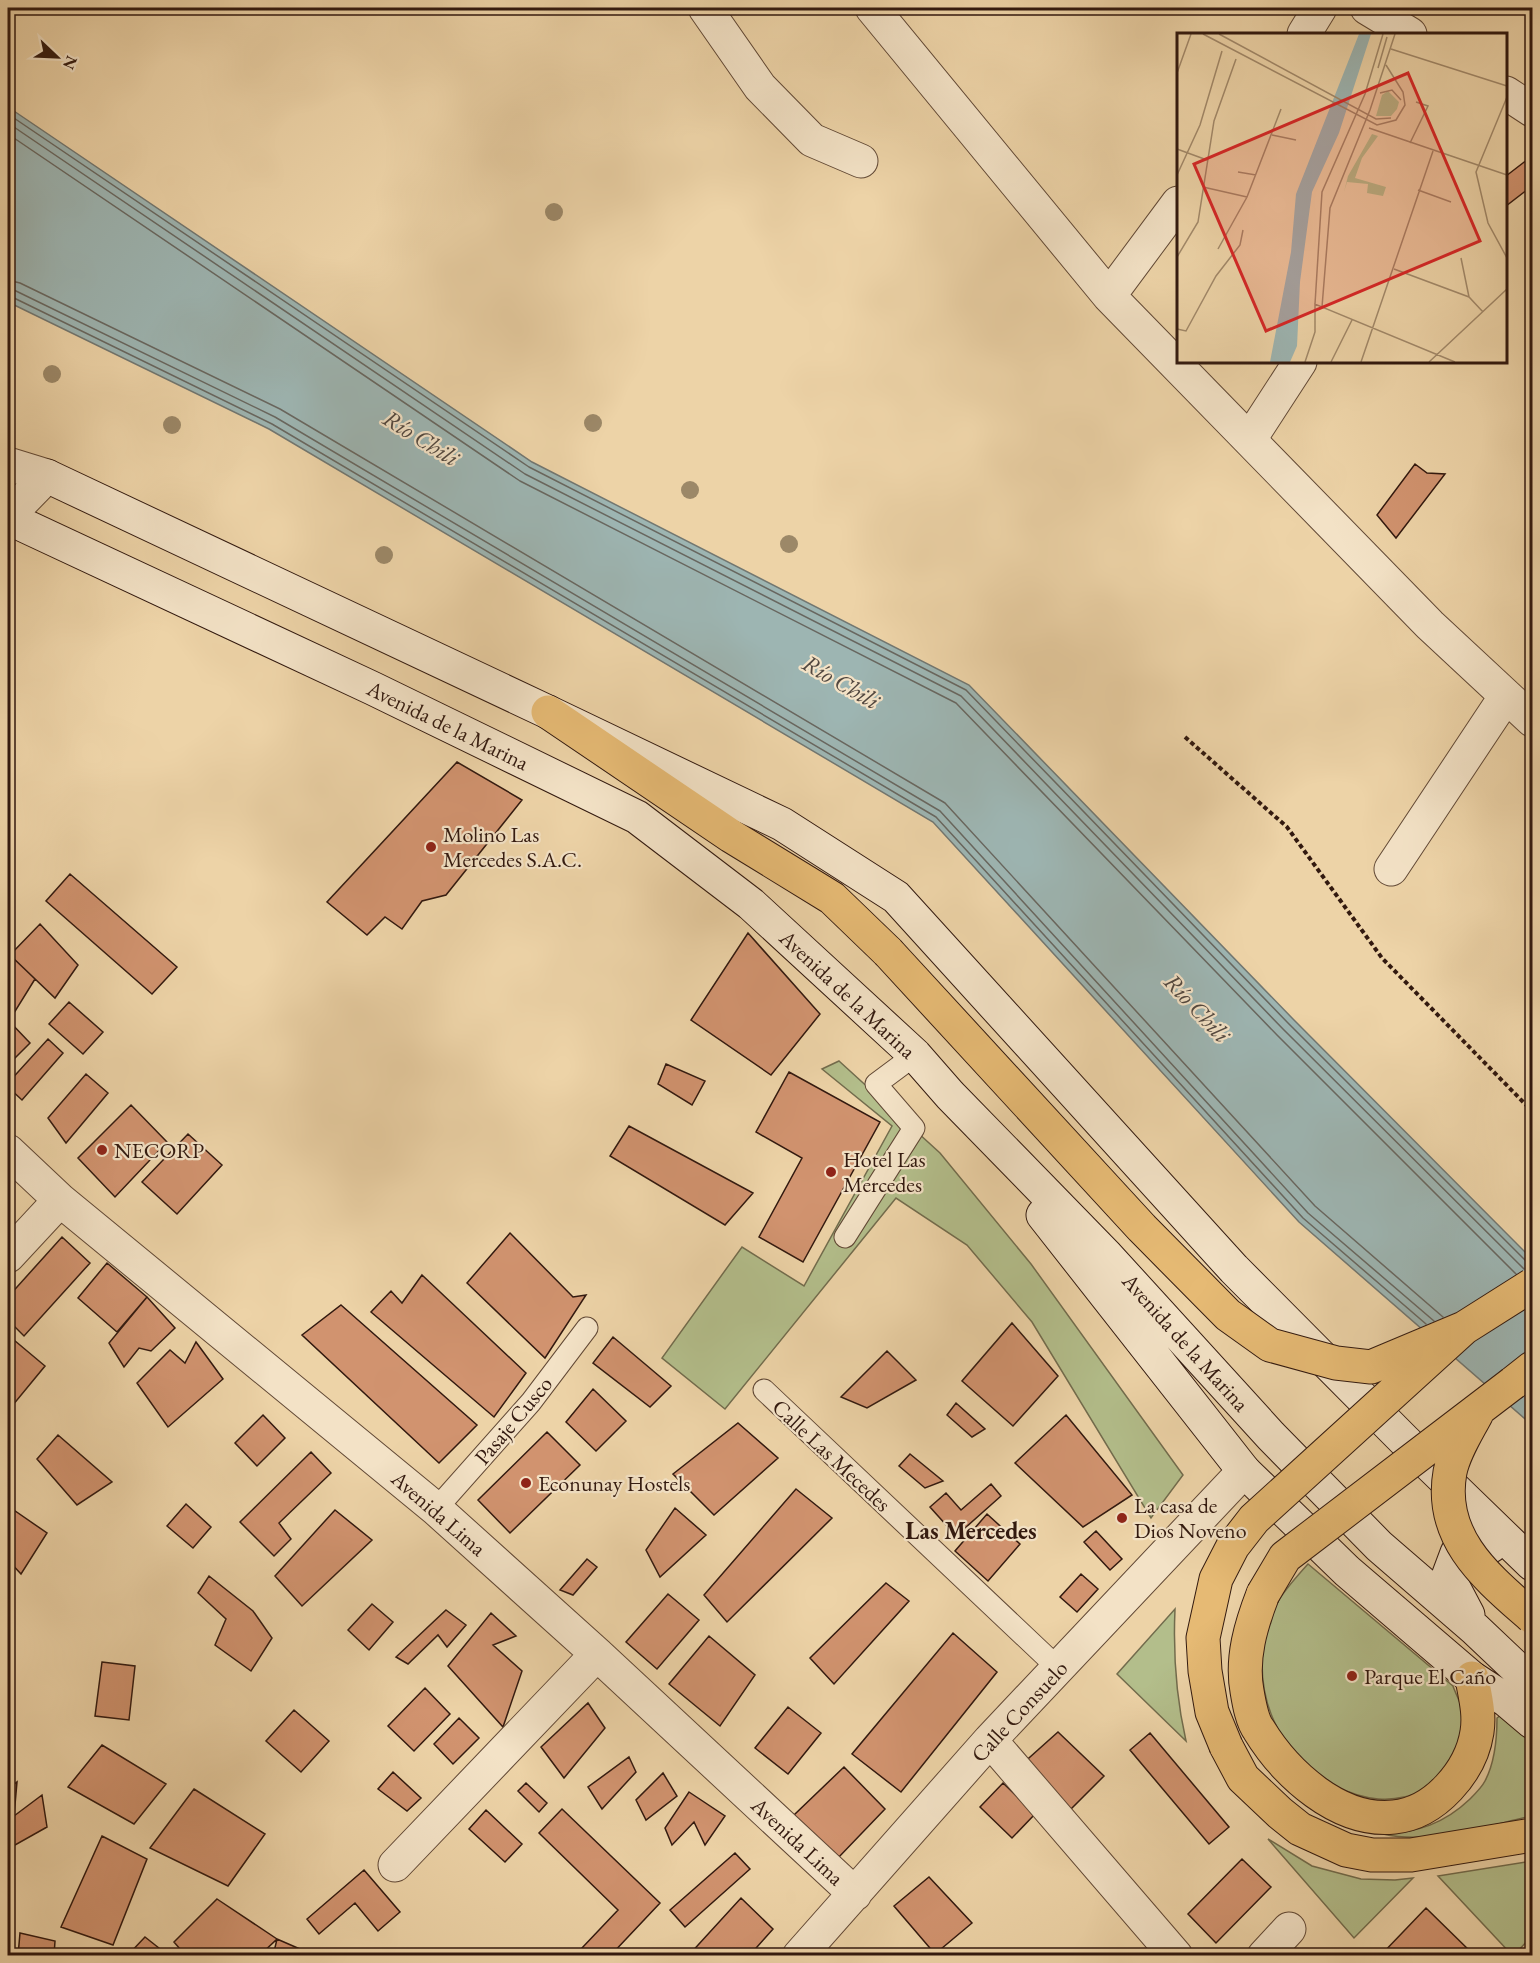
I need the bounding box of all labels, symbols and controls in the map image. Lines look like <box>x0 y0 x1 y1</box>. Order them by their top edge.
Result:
north arrow <box>27 27 87 87</box>
inset map <box>1177 33 1507 363</box>
text: N <box>58 53 83 73</box>
water label: Río Chili <box>377 402 466 474</box>
water label: Río Chili <box>797 647 886 717</box>
street label: Avenida de la Marina <box>361 673 534 777</box>
place label: Molino Las Mercedes S.A.C. <box>443 820 582 874</box>
marker: Molino Las Mercedes S.A.C. <box>424 840 438 854</box>
street label: Avenida de la Marina <box>772 923 922 1065</box>
water label: Río Chili <box>1157 966 1238 1050</box>
place label: NECORP <box>114 1136 204 1165</box>
marker: NECORP <box>95 1143 109 1157</box>
place label: Hotel Las Mercedes <box>843 1145 926 1199</box>
marker: Hotel Las Mercedes <box>824 1165 838 1179</box>
street label: Avenida de la Marina <box>1115 1266 1256 1418</box>
street label: Pasaje Cusco <box>468 1370 559 1471</box>
street label: Calle Las Mecedes <box>766 1393 897 1518</box>
street label: Avenida Lima <box>384 1463 492 1563</box>
place label: Econunay Hostels <box>538 1469 690 1498</box>
marker: Econunay Hostels <box>519 1476 533 1490</box>
place label: La casa de Dios Noveno <box>1134 1491 1247 1545</box>
marker: La casa de Dios Noveno <box>1115 1511 1129 1525</box>
district label: Las Mercedes <box>905 1515 1037 1546</box>
street label: Calle Consuelo <box>965 1654 1074 1769</box>
place label: Parque El Caño <box>1364 1662 1496 1691</box>
marker: Parque El Caño <box>1345 1669 1359 1683</box>
street label: Avenida Lima <box>744 1790 850 1892</box>

